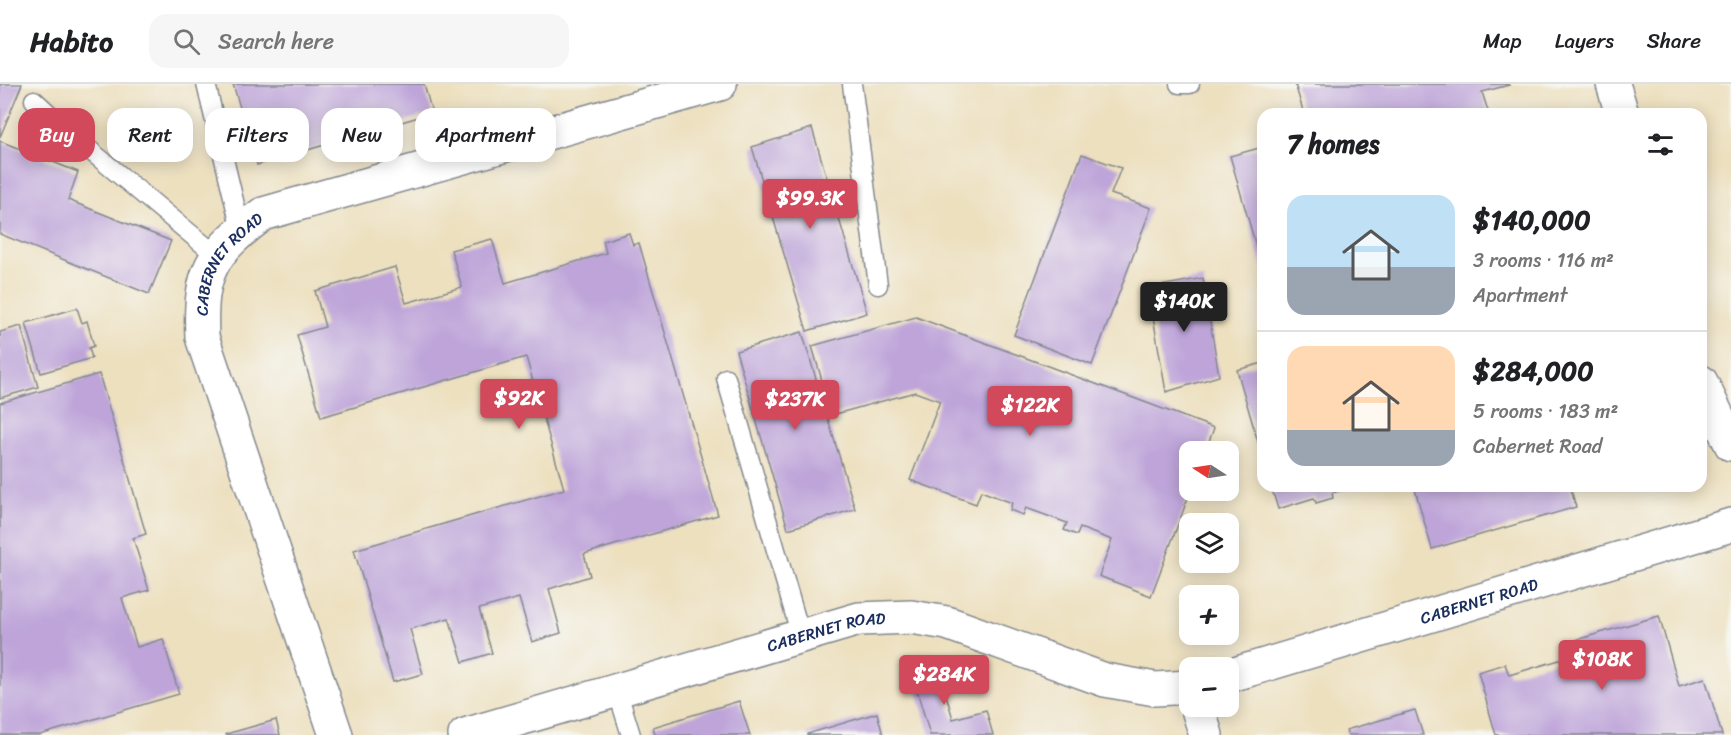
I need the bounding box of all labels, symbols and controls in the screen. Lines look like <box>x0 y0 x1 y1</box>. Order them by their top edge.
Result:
search box <box>149 14 569 68</box>
text: Habito <box>30 17 113 66</box>
text: Search here <box>218 22 334 61</box>
text: Map <box>1483 22 1522 60</box>
text: Layers <box>1555 22 1614 60</box>
text: Share <box>1647 22 1701 60</box>
icon: search <box>170 25 203 58</box>
chip: Buy <box>18 108 95 162</box>
chip: Rent <box>107 108 193 162</box>
chip: Filters <box>205 108 309 162</box>
chip: New <box>321 108 403 162</box>
chip: Apartment <box>415 108 556 162</box>
text: 7 homes <box>1287 121 1379 167</box>
icon: filters <box>1644 128 1677 161</box>
pin: $99.3K <box>761 179 859 230</box>
text: $99.3K <box>776 181 844 216</box>
text: $140,000 <box>1473 197 1591 243</box>
street label: CABERNET ROAD <box>187 204 269 316</box>
icon: home <box>1335 219 1407 291</box>
text: 3 rooms · 116 m² <box>1473 243 1614 278</box>
text: Apartment <box>1473 278 1567 313</box>
pin: $140K <box>1142 282 1226 333</box>
text: $140K <box>1154 284 1214 319</box>
text: $284,000 <box>1473 348 1594 394</box>
icon: home <box>1335 370 1407 442</box>
pin: $92K <box>483 379 555 430</box>
pin: $237K <box>753 380 837 431</box>
text: $92K <box>494 381 544 416</box>
text: $237K <box>765 382 825 417</box>
pin: $122K <box>988 386 1072 437</box>
text: $122K <box>1001 388 1059 423</box>
text: 5 rooms · 183 m² <box>1473 394 1618 429</box>
text: Cabernet Road <box>1473 429 1602 464</box>
north arrow <box>1179 441 1239 501</box>
map controls <box>1179 441 1239 717</box>
button: layers <box>1179 513 1239 573</box>
street label: CABERNET ROAD <box>1416 569 1542 632</box>
button: + <box>1179 585 1239 645</box>
street label: CABERNET ROAD <box>763 603 886 660</box>
pin: $108K <box>1560 640 1644 691</box>
text: $108K <box>1573 642 1631 677</box>
pin: $284K <box>902 655 986 706</box>
text: $284K <box>913 657 975 692</box>
button: − <box>1179 657 1239 717</box>

